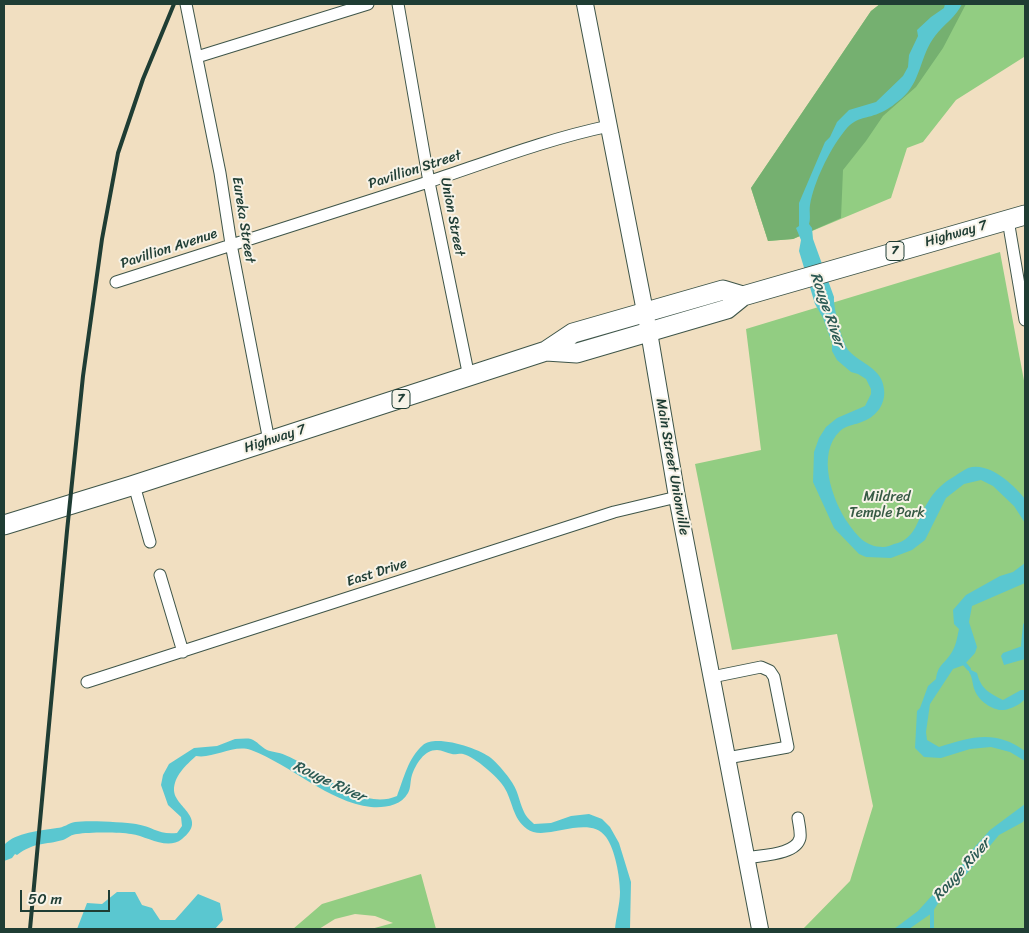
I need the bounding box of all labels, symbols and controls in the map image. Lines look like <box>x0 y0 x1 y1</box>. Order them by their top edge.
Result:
street label: Pavillion Street <box>366 147 464 193</box>
street label: Eureka Street <box>228 176 258 264</box>
street label: Union Street <box>436 176 468 258</box>
street label: Highway 7 <box>923 217 989 251</box>
street label: Pavillion Avenue <box>119 225 219 273</box>
road number: 7 <box>886 242 904 260</box>
water label: Rouge River <box>806 270 848 350</box>
road number: 7 <box>392 389 410 408</box>
street label: Main Street Unionville <box>652 397 692 537</box>
street label: Highway 7 <box>242 421 308 457</box>
park label: Mildred Temple Park <box>849 489 925 522</box>
street label: East Drive <box>345 555 409 591</box>
water label: Rouge River <box>290 757 368 807</box>
water label: Rouge River <box>929 835 995 905</box>
scale bar <box>22 880 112 912</box>
text: 50 m <box>28 886 62 912</box>

